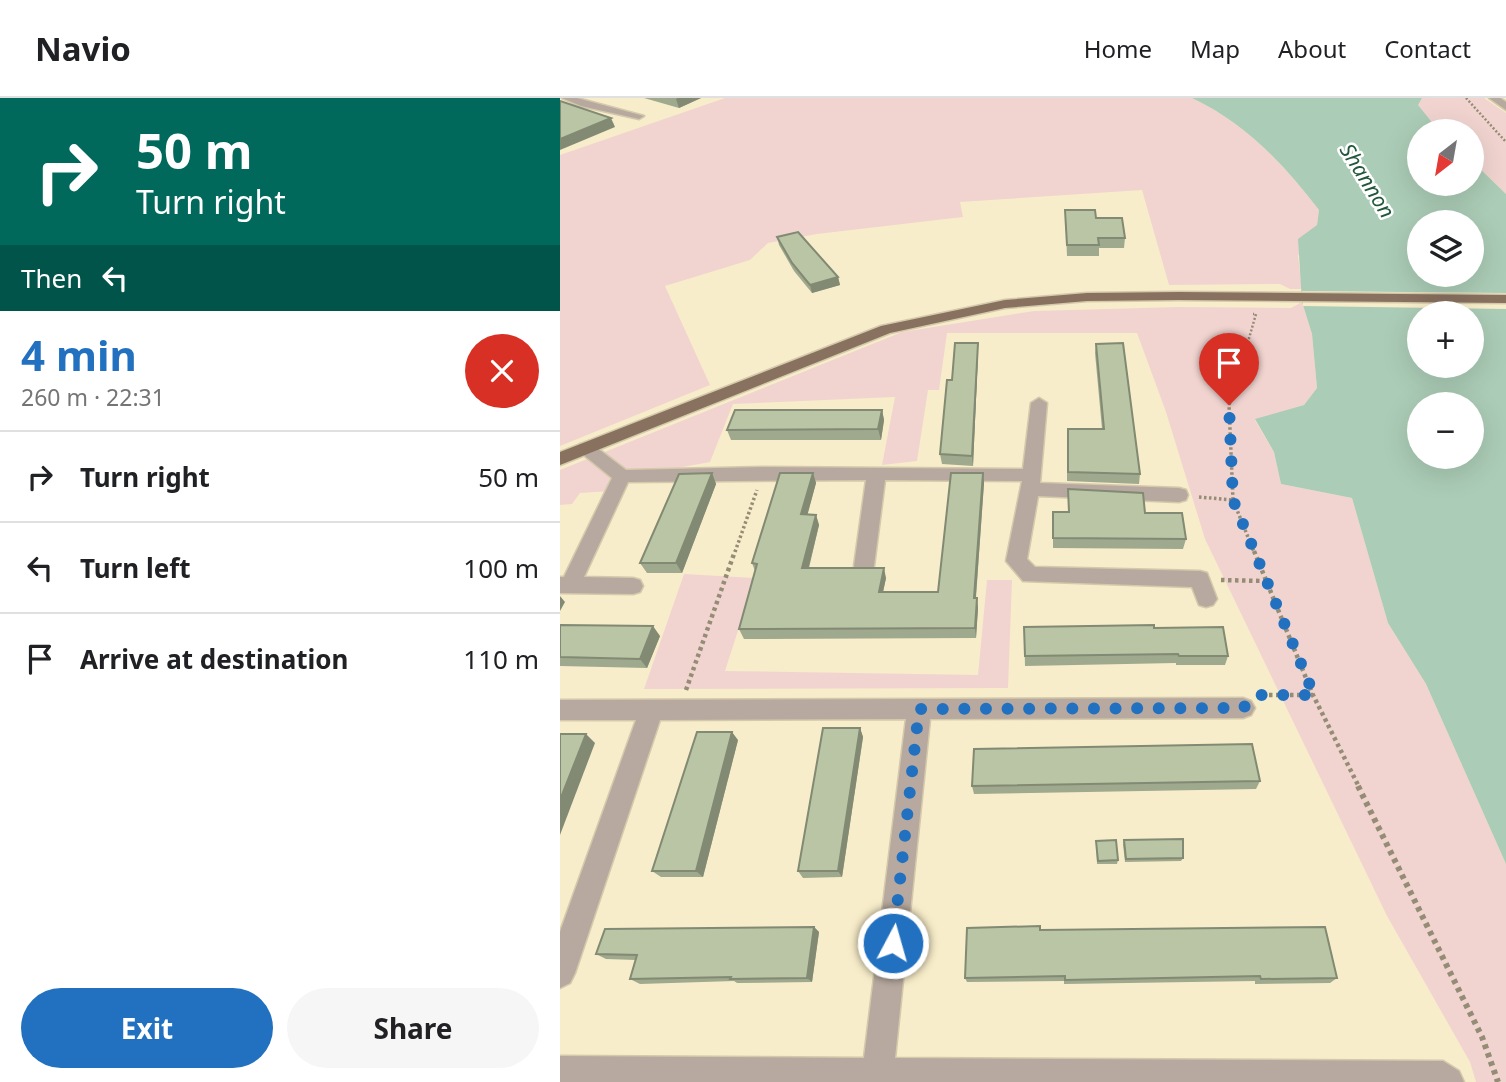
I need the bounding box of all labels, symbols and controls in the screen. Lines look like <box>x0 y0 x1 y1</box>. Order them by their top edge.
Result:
text: Navio <box>35 26 131 71</box>
text: Home <box>1084 32 1152 65</box>
text: Map <box>1190 32 1240 65</box>
text: About <box>1278 32 1346 65</box>
text: Contact <box>1384 32 1471 65</box>
text: 50 m <box>136 117 253 183</box>
north arrow <box>1407 119 1484 196</box>
map controls <box>1407 119 1484 469</box>
icon: right <box>21 126 112 217</box>
water label: Shannon <box>1334 138 1402 223</box>
text: Turn right <box>136 180 286 223</box>
button: layers <box>1407 210 1484 287</box>
icon: left <box>96 259 134 297</box>
text: Then <box>21 260 82 296</box>
button: + <box>1407 301 1484 378</box>
text: 4 min <box>21 326 137 383</box>
pin <box>1199 333 1259 405</box>
button: close <box>465 334 539 408</box>
icon: arrive <box>1210 344 1248 382</box>
text: 260 m · 22:31 <box>21 381 165 413</box>
button: − <box>1407 392 1484 469</box>
icon: right <box>21 458 59 496</box>
text: Turn right <box>80 459 210 495</box>
text: 50 m <box>478 459 539 495</box>
icon: left <box>21 549 59 587</box>
text: Turn left <box>80 550 191 586</box>
text: 100 m <box>463 550 539 586</box>
icon: arrive <box>21 640 59 678</box>
text: Arrive at destination <box>80 641 349 677</box>
text: 110 m <box>463 641 539 677</box>
position arrow <box>856 906 930 980</box>
button: Exit <box>21 988 273 1068</box>
button: Share <box>287 988 539 1068</box>

